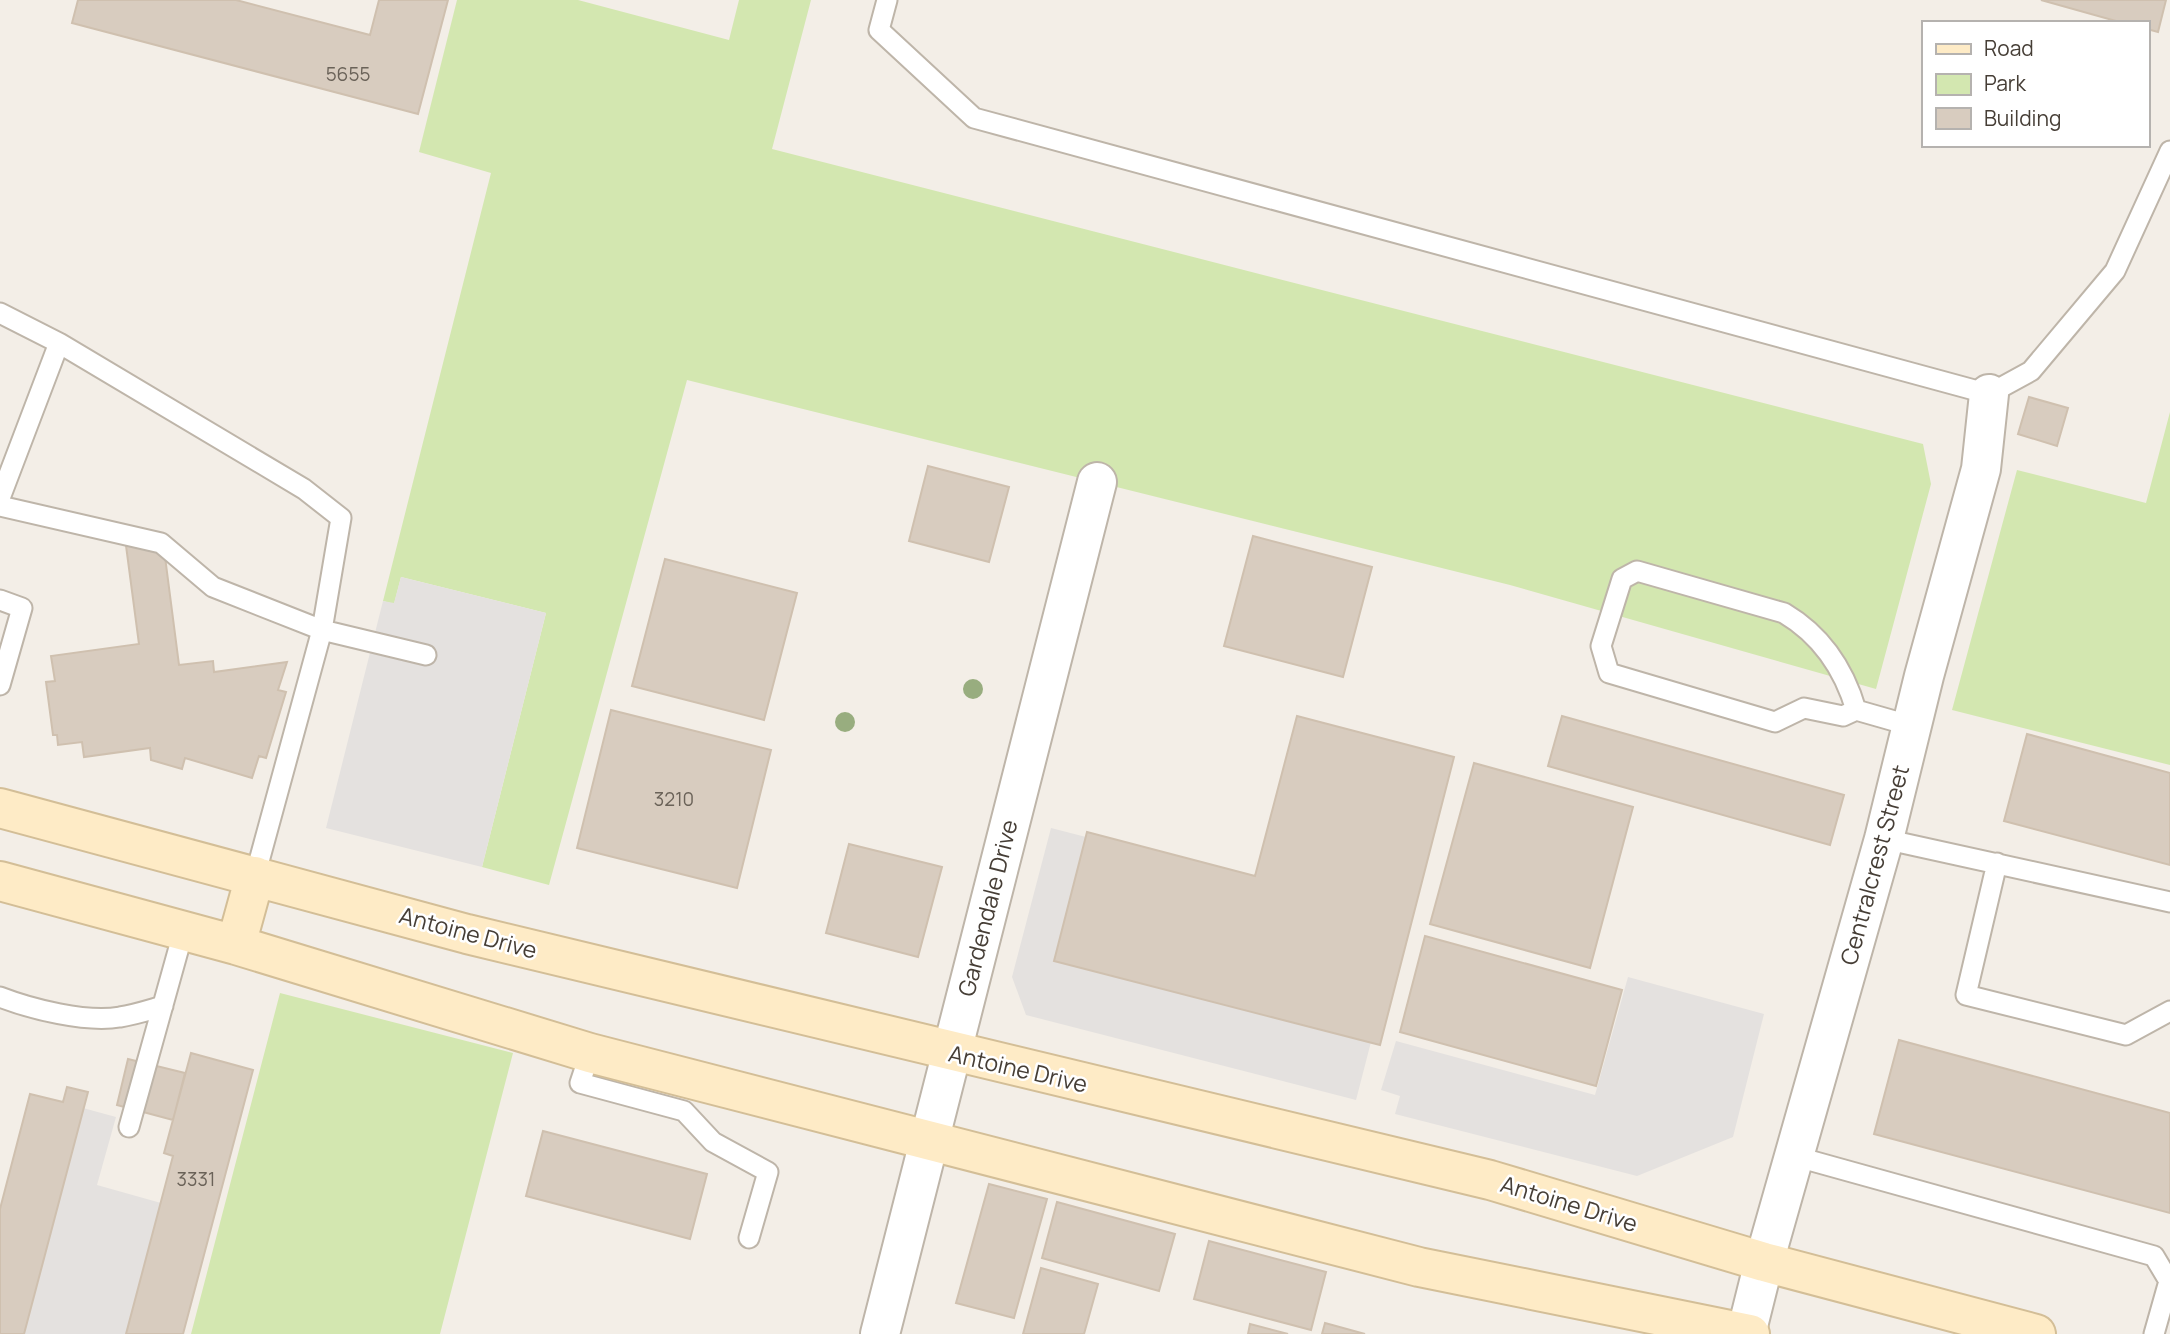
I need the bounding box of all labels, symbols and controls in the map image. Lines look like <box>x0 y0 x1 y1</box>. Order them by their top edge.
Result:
legend <box>1922 21 2149 147</box>
text: Road <box>1984 34 2034 62</box>
house number: 5655 <box>326 61 370 87</box>
text: Park <box>1984 69 2026 97</box>
text: Building <box>1984 104 2061 132</box>
street label: Centralcrest Street <box>1832 761 1916 968</box>
house number: 3210 <box>654 786 694 812</box>
street label: Gardendale Drive <box>950 816 1024 999</box>
street label: Antoine Drive <box>396 898 541 966</box>
street label: Antoine Drive <box>946 1037 1091 1100</box>
house number: 3331 <box>177 1166 215 1192</box>
street label: Antoine Drive <box>1497 1167 1642 1239</box>

